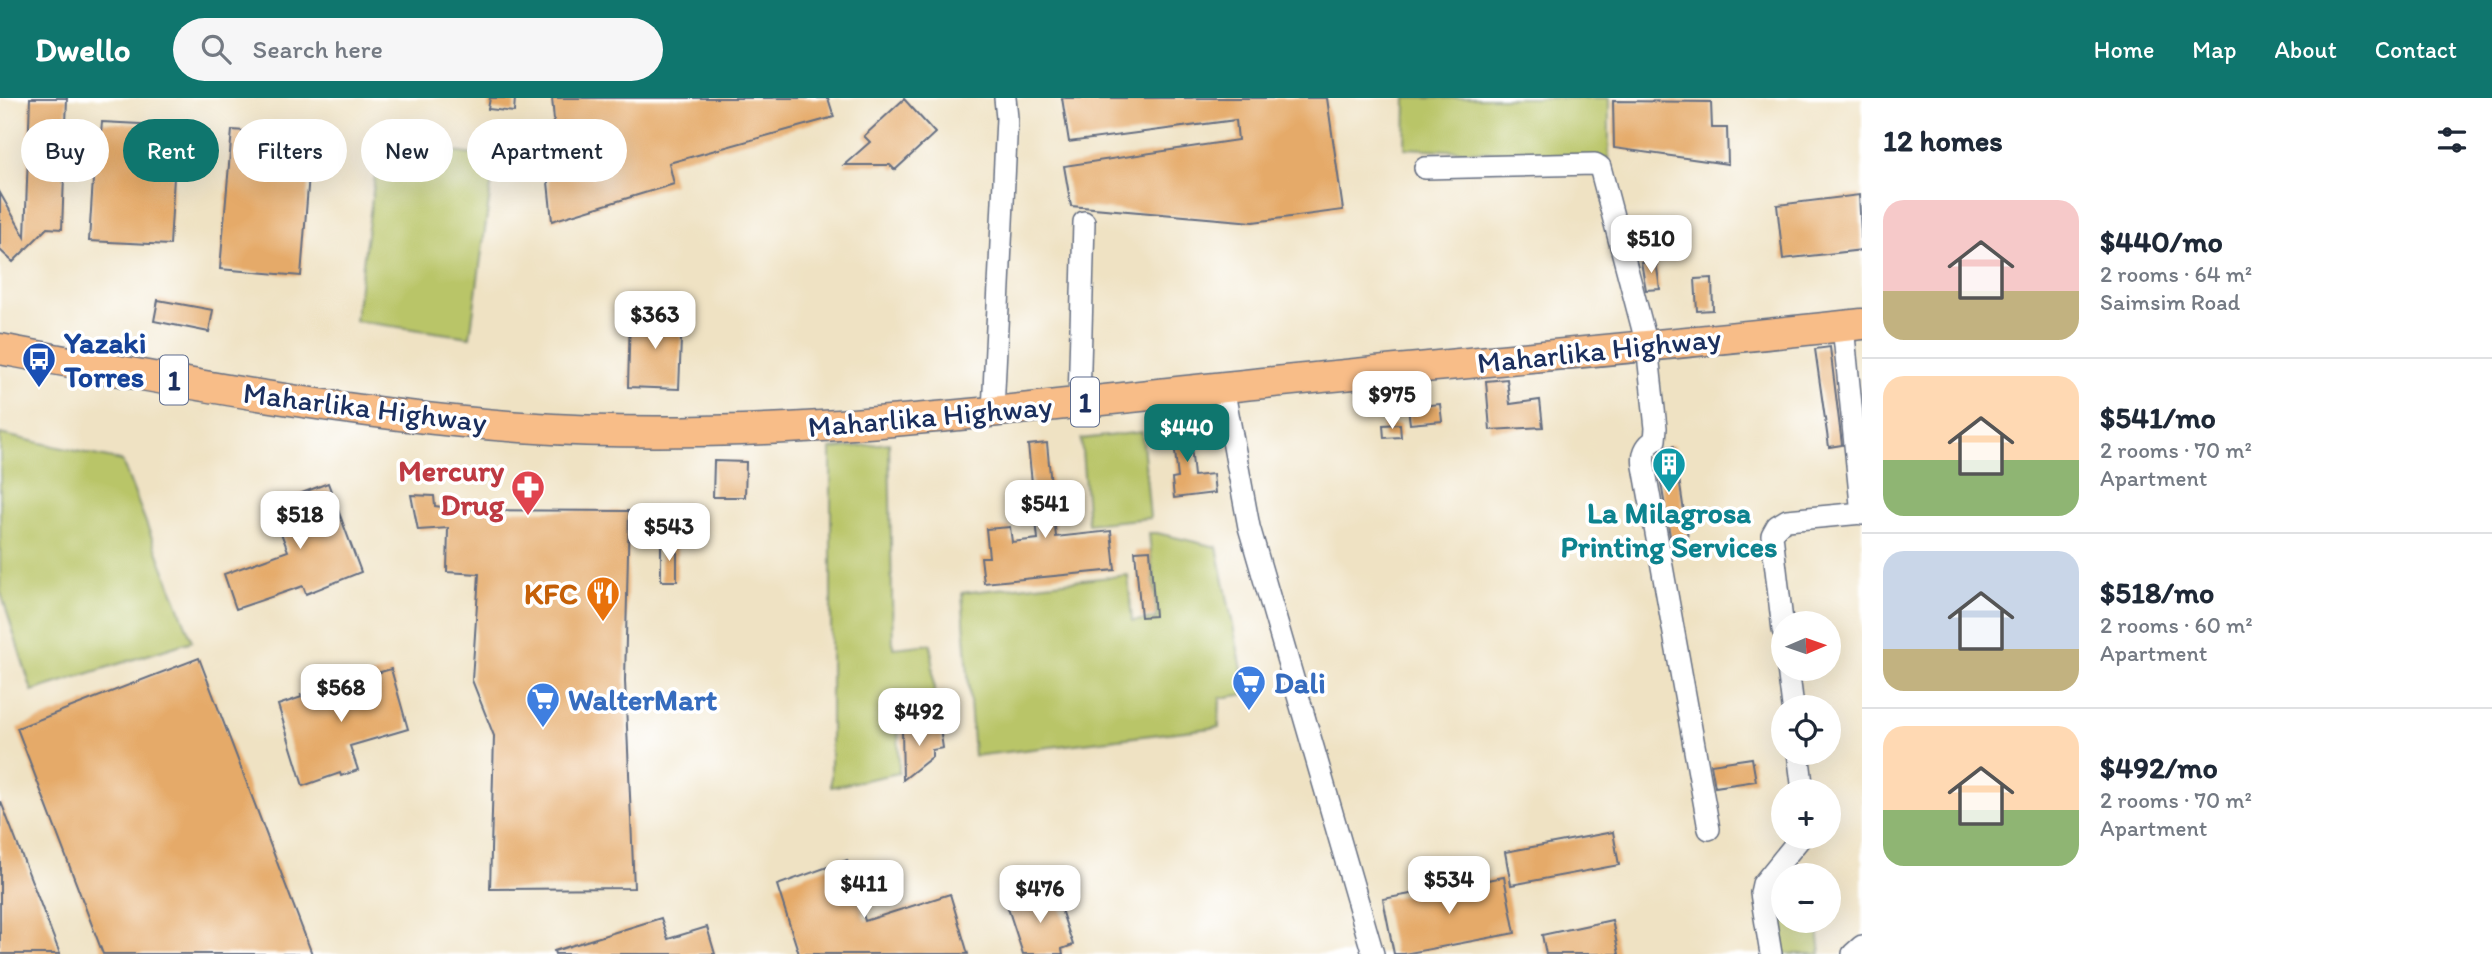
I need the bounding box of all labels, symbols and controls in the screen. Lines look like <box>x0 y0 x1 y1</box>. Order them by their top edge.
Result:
search box <box>173 18 663 81</box>
text: Dwello <box>35 30 131 69</box>
icon: search <box>197 30 235 68</box>
text: Search here <box>253 33 383 65</box>
text: Home <box>2094 35 2154 64</box>
text: Map <box>2192 35 2236 64</box>
text: About <box>2274 35 2337 64</box>
text: Contact <box>2375 35 2457 64</box>
chip: Buy <box>21 119 109 182</box>
chip: Rent <box>123 119 219 182</box>
chip: Filters <box>233 119 347 182</box>
chip: New <box>361 119 453 182</box>
chip: Apartment <box>467 119 627 182</box>
icon: filters <box>2433 121 2471 159</box>
text: 12 homes <box>1883 122 2003 159</box>
pin: $510 <box>1610 216 1692 275</box>
text: $440/mo <box>2100 223 2223 260</box>
text: $510 <box>1627 224 1675 252</box>
icon: home <box>1939 228 2023 312</box>
text: 2 rooms · 64 m² <box>2100 260 2252 288</box>
text: Saimsim Road <box>2100 288 2240 316</box>
pin: $363 <box>614 292 696 351</box>
text: $363 <box>631 300 679 328</box>
street label: Maharlika Highway <box>1475 319 1723 381</box>
place label: Yazaki Torres <box>63 324 146 395</box>
bus stop icon: Yazaki Torres <box>20 340 58 389</box>
road number: 1 <box>160 356 188 404</box>
pin: $975 <box>1351 372 1433 431</box>
street label: Maharlika Highway <box>241 374 489 440</box>
road number: 1 <box>1071 378 1099 426</box>
text: $975 <box>1368 380 1416 408</box>
street label: Maharlika Highway <box>806 387 1054 445</box>
text: $541/mo <box>2100 399 2216 436</box>
pin: $440 <box>1146 404 1228 464</box>
icon: home <box>1939 404 2023 488</box>
text: $440 <box>1160 413 1214 441</box>
text: 2 rooms · 70 m² <box>2100 436 2252 464</box>
building icon: La Milagrosa Printing Services <box>1650 445 1688 494</box>
place label: Mercury Drug <box>398 452 505 523</box>
text: Apartment <box>2100 464 2207 492</box>
pharmacy icon: Mercury Drug <box>509 468 547 517</box>
pin: $541 <box>1004 480 1086 540</box>
text: $541 <box>1021 489 1069 517</box>
pin: $518 <box>259 491 341 551</box>
place label: La Milagrosa Printing Services <box>1561 494 1777 565</box>
text: $518 <box>276 500 324 528</box>
pin: $543 <box>628 504 710 563</box>
text: $543 <box>644 512 694 540</box>
restaurant icon: KFC <box>584 574 622 623</box>
text: $518/mo <box>2100 574 2214 611</box>
place label: KFC <box>524 575 578 612</box>
icon: home <box>1939 579 2023 663</box>
north arrow <box>1771 611 1841 681</box>
map controls <box>1771 611 1841 933</box>
text: 2 rooms · 60 m² <box>2100 611 2253 639</box>
text: Apartment <box>2100 639 2207 667</box>
supermarket icon: Dali <box>1230 663 1268 712</box>
pin: $568 <box>300 664 382 724</box>
place label: Dali <box>1274 664 1326 701</box>
text: $568 <box>317 673 365 701</box>
supermarket icon: WalterMart <box>524 680 562 729</box>
place label: WalterMart <box>568 681 718 718</box>
pin: $492 <box>878 688 960 748</box>
button: locate <box>1771 695 1841 765</box>
text: $492 <box>894 697 944 725</box>
text: $492/mo <box>2100 749 2218 786</box>
icon: home <box>1939 754 2023 838</box>
button: + <box>1771 779 1841 849</box>
text: 2 rooms · 70 m² <box>2100 786 2252 814</box>
text: Apartment <box>2100 814 2207 842</box>
pin: $534 <box>1408 856 1490 916</box>
pin: $411 <box>823 860 905 920</box>
button: − <box>1771 863 1841 933</box>
text: $534 <box>1424 865 1474 893</box>
pin: $476 <box>999 866 1081 925</box>
text: $411 <box>841 869 887 897</box>
text: $476 <box>1015 874 1065 902</box>

